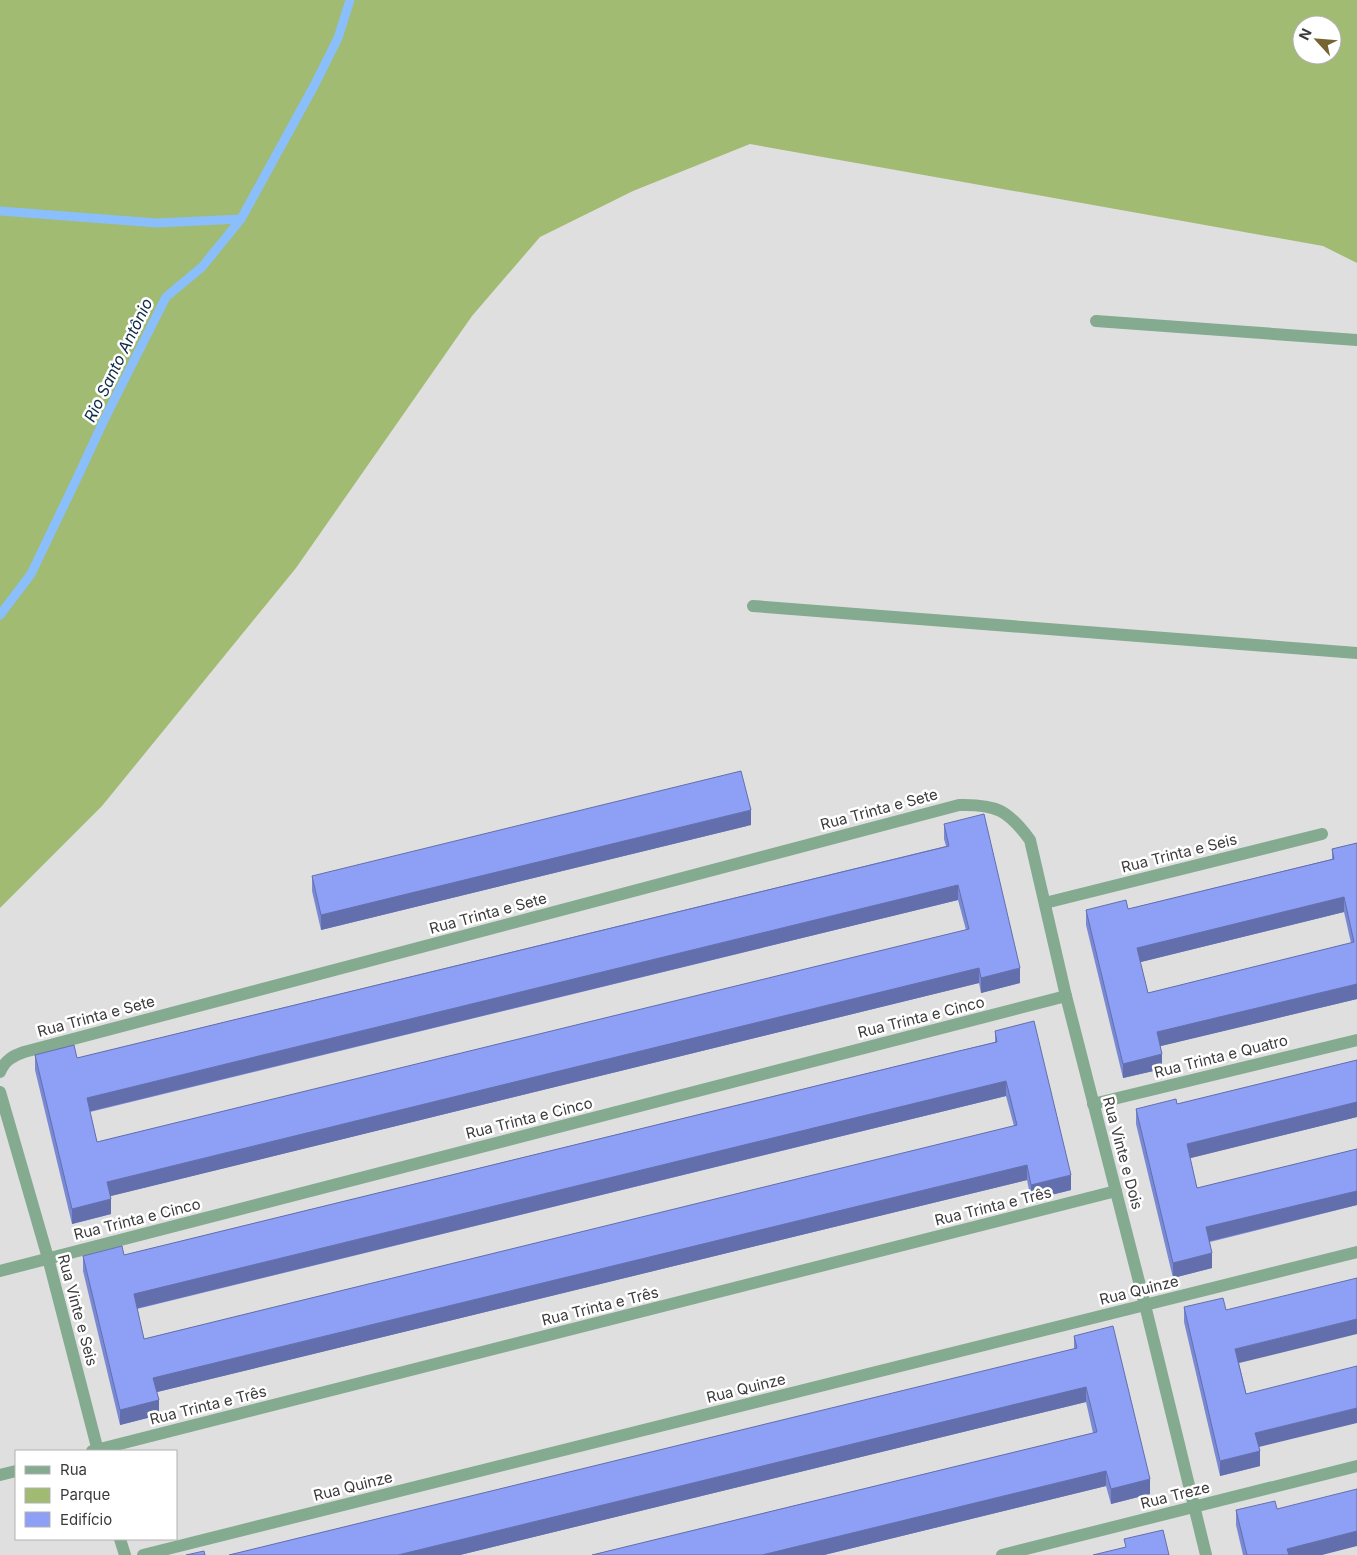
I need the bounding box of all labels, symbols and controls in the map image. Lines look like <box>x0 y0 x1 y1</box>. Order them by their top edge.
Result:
north arrow <box>1292 15 1342 65</box>
text: N <box>1295 26 1315 43</box>
water label: Rio Santo Antônio <box>79 295 157 425</box>
street label: Rua Trinta e Sete <box>818 784 940 834</box>
street label: Rua Trinta e Seis <box>1119 829 1239 877</box>
street label: Rua Trinta e Sete <box>427 888 549 938</box>
street label: Rua Trinta e Sete <box>35 991 157 1041</box>
street label: Rua Trinta e Cinco <box>856 992 986 1042</box>
street label: Rua Trinta e Quatro <box>1152 1030 1290 1082</box>
street label: Rua Trinta e Cinco <box>464 1093 594 1143</box>
street label: Rua Vinte e Dois <box>1099 1094 1147 1212</box>
street label: Rua Trinta e Três <box>933 1182 1054 1230</box>
street label: Rua Trinta e Cinco <box>72 1194 202 1244</box>
street label: Rua Vinte e Seis <box>54 1252 102 1368</box>
street label: Rua Quinze <box>1097 1271 1181 1309</box>
street label: Rua Trinta e Três <box>540 1282 661 1330</box>
street label: Rua Quinze <box>704 1369 788 1407</box>
street label: Rua Trinta e Três <box>148 1381 269 1429</box>
legend <box>15 1450 178 1540</box>
text: Rua <box>60 1460 87 1479</box>
street label: Rua Quinze <box>311 1467 395 1505</box>
street label: Rua Treze <box>1138 1477 1212 1513</box>
text: Parque <box>60 1485 110 1504</box>
text: Edifício <box>60 1510 112 1529</box>

